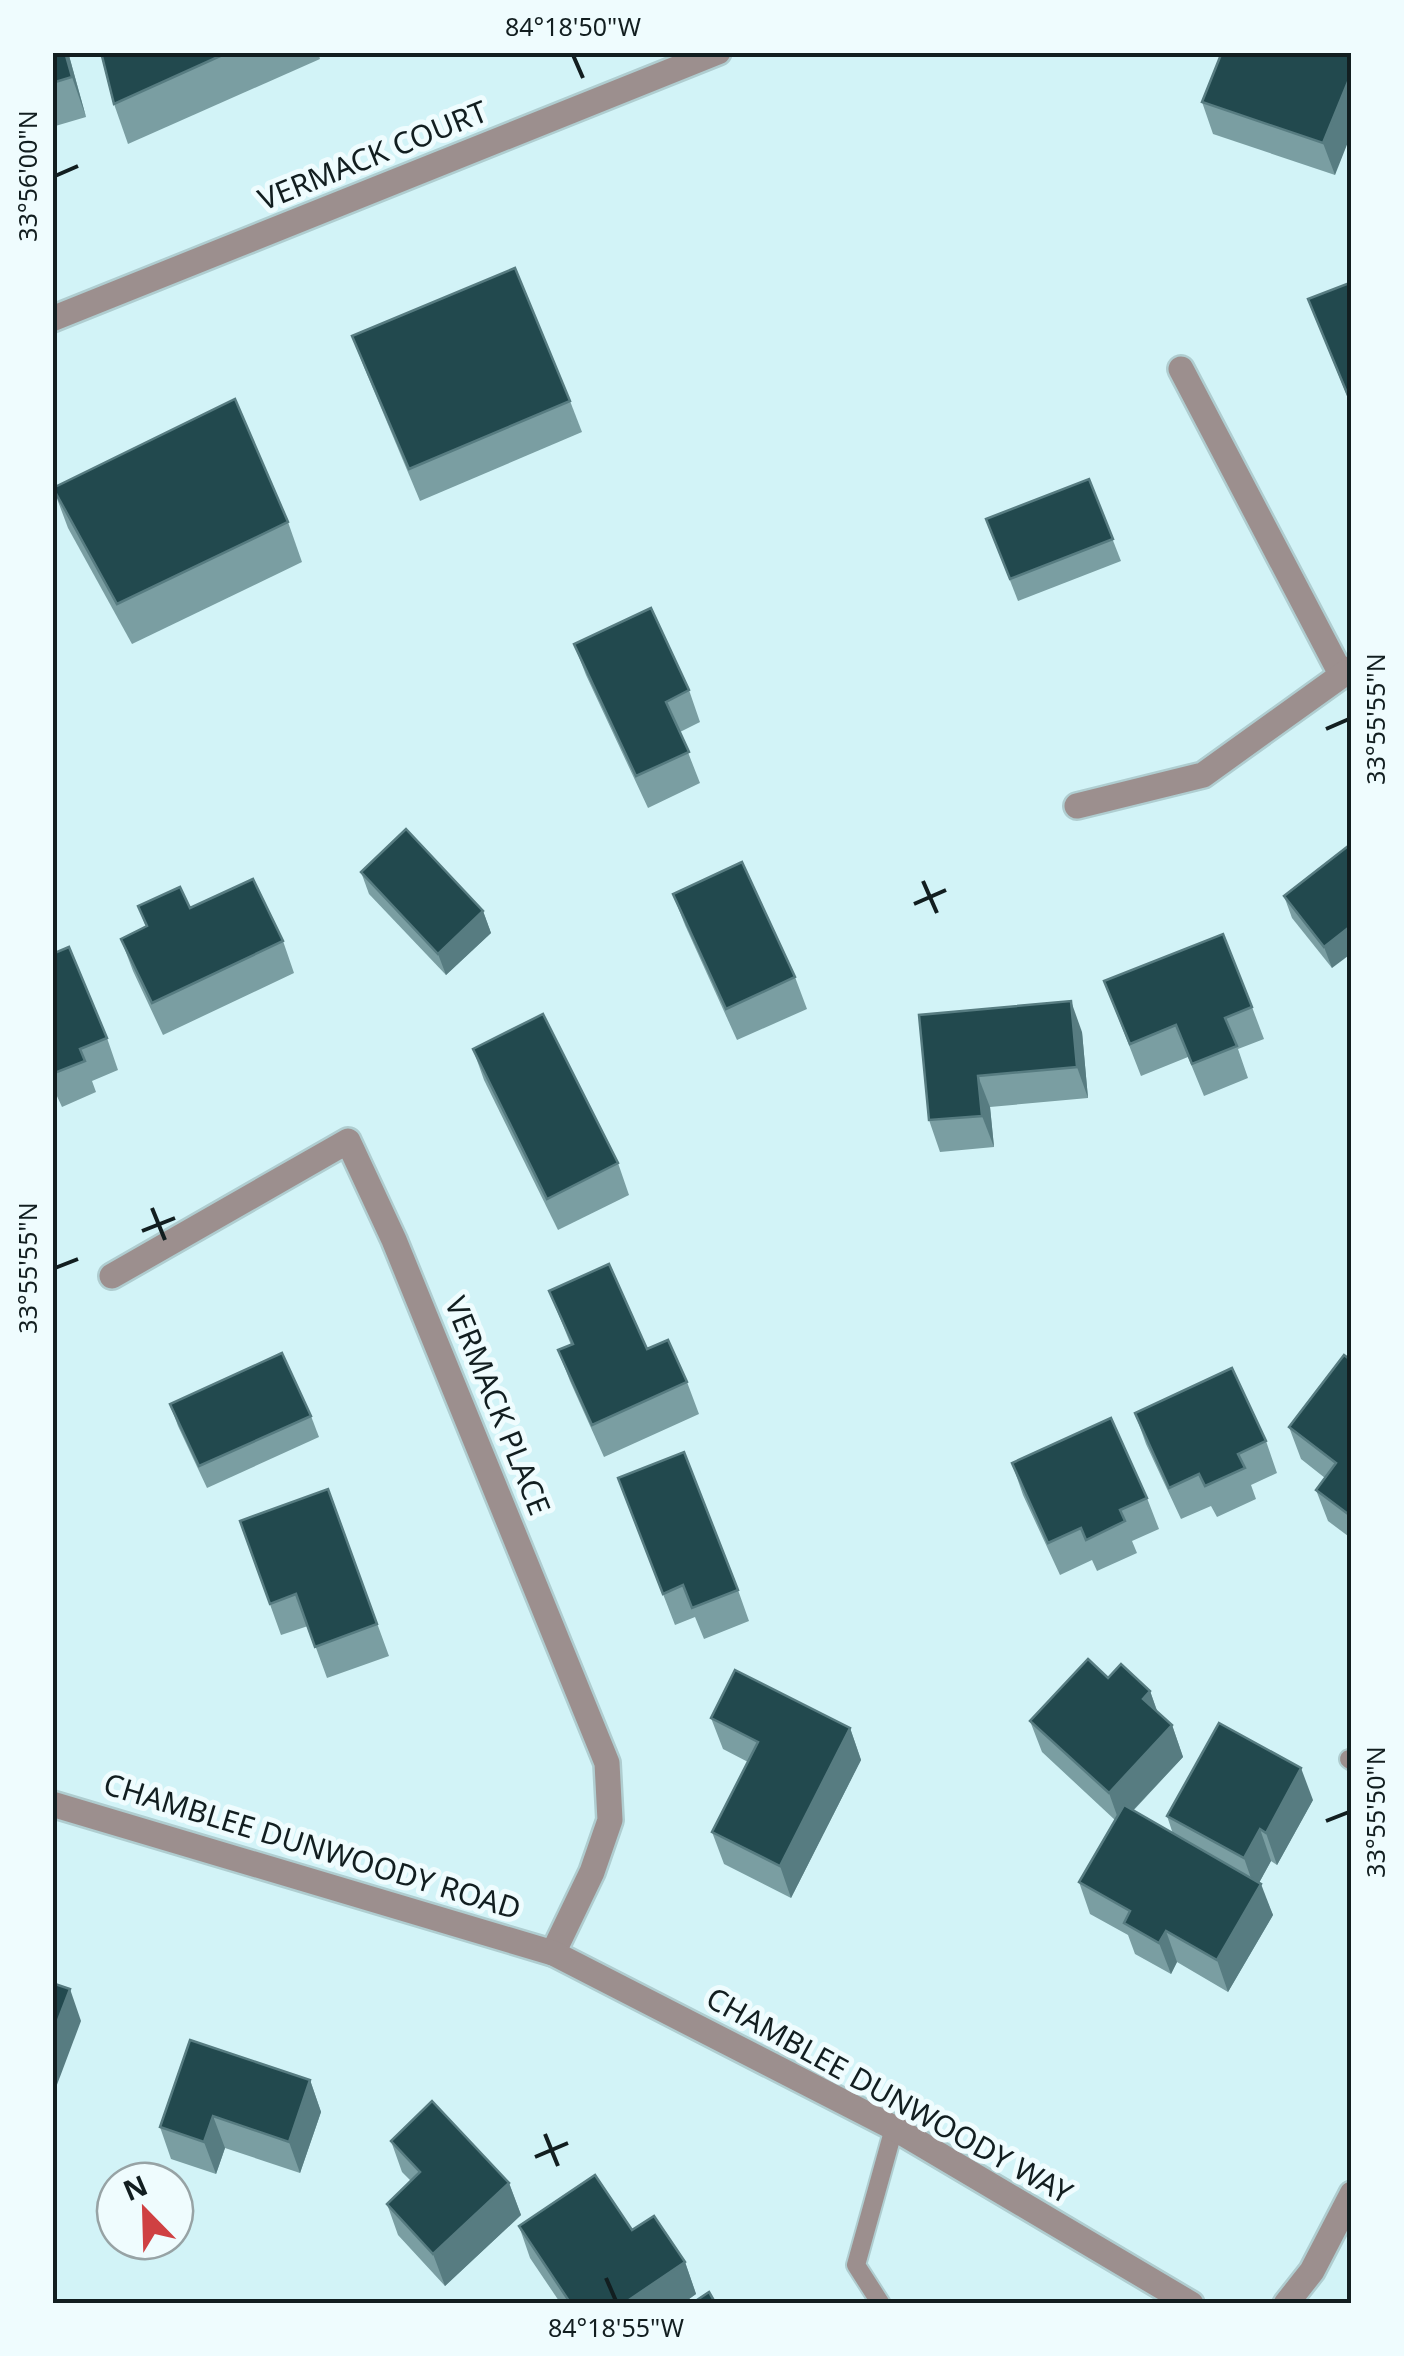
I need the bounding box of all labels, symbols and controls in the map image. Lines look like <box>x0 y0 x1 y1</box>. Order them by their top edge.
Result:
text: 84°18'50"W <box>505 9 641 43</box>
street label: VERMACK COURT <box>252 90 493 219</box>
text: 33°56'00"N <box>10 110 44 242</box>
text: 33°55'55"N <box>1358 653 1392 785</box>
text: 33°55'55"N <box>10 1202 44 1334</box>
street label: VERMACK PLACE <box>436 1290 561 1521</box>
text: 33°55'50"N <box>1358 1746 1392 1878</box>
street label: CHAMBLEE DUNWOODY ROAD <box>99 1763 526 1929</box>
street label: CHAMBLEE DUNWOODY WAY <box>699 1977 1080 2213</box>
north arrow <box>95 2161 195 2261</box>
text: N <box>117 2165 153 2209</box>
text: 84°18'55"W <box>548 2310 684 2344</box>

